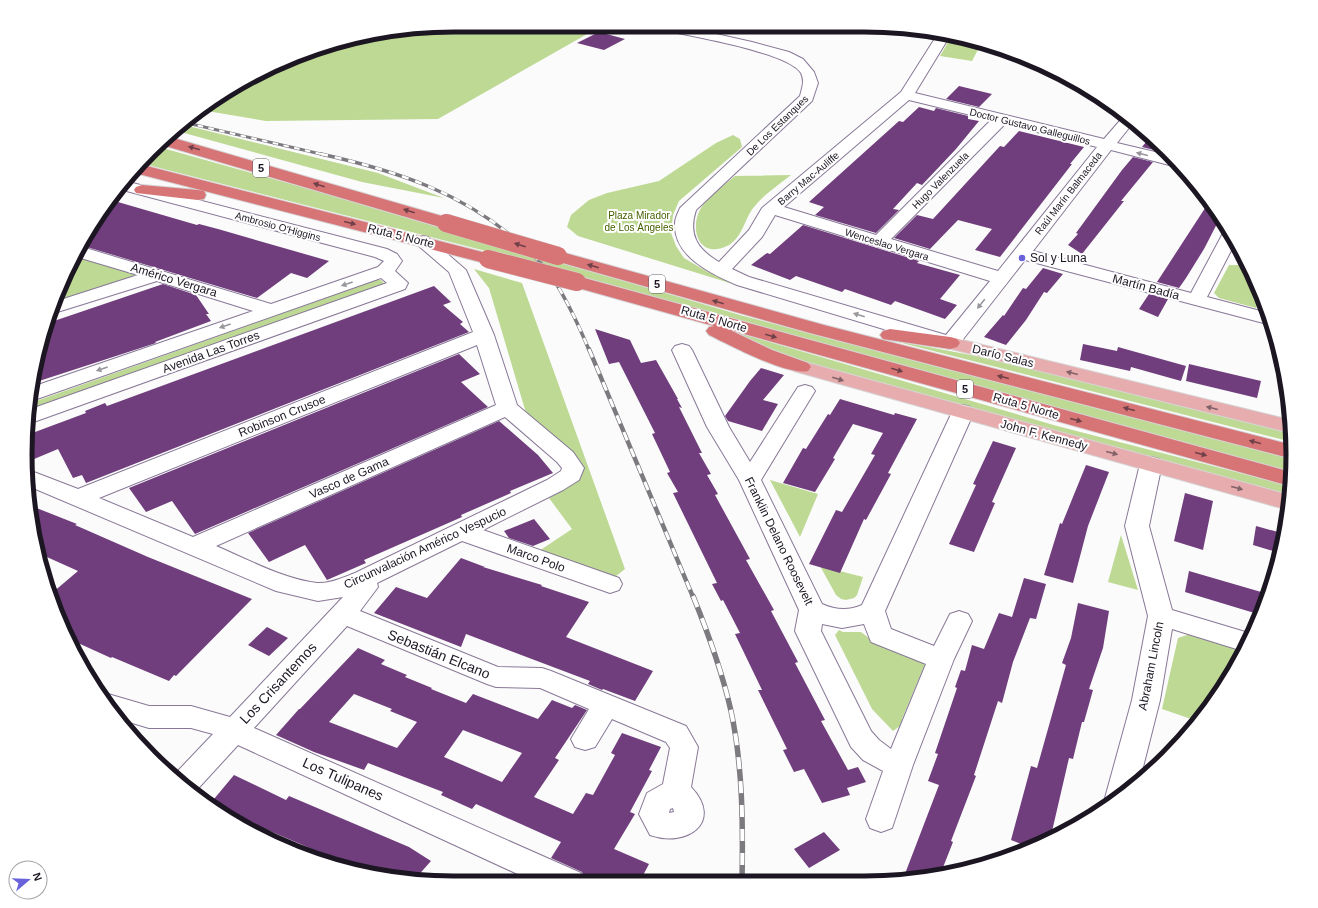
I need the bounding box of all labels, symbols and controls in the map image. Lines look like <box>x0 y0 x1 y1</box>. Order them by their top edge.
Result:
street label: De Los Estanques <box>744 93 811 158</box>
street label: Doctor Gustavo Galleguillos <box>968 106 1091 147</box>
one-way arrow <box>188 145 200 151</box>
street label: Barry Mac-Auliffe <box>775 149 841 207</box>
street label: Hugo Valenzuela <box>910 149 971 211</box>
street label: Raúl Marín Balmaceda <box>1033 150 1104 237</box>
one-way arrow <box>1136 150 1148 156</box>
road number: 5 <box>253 159 269 177</box>
one-way arrow <box>313 182 325 188</box>
one-way arrow <box>402 208 414 214</box>
street label: Ambrosio O'Higgins <box>234 210 322 243</box>
park label: Plaza Mirador de Los Ángeles <box>605 210 673 233</box>
one-way arrow <box>344 221 356 227</box>
street label: Ruta 5 Norte <box>366 221 436 251</box>
street label: Wenceslao Vergara <box>844 226 931 263</box>
one-way arrow <box>514 242 526 248</box>
place label: Sol y Luna <box>1030 251 1087 265</box>
marker: Sol y Luna <box>1017 253 1027 263</box>
street label: Américo Vergara <box>129 260 219 300</box>
one-way arrow <box>587 263 599 269</box>
street label: Martín Badía <box>1111 271 1181 303</box>
road number: 5 <box>649 275 665 293</box>
one-way arrow <box>341 281 353 287</box>
one-way arrow <box>976 298 985 309</box>
one-way arrow <box>712 299 724 305</box>
street label: Ruta 5 Norte <box>679 303 749 335</box>
one-way arrow <box>853 312 865 318</box>
one-way arrow <box>218 324 230 330</box>
street label: Avenida Las Torres <box>161 328 261 376</box>
one-way arrow <box>765 333 778 339</box>
street label: Darío Salas <box>971 342 1035 370</box>
one-way arrow <box>96 367 108 373</box>
one-way arrow <box>890 368 903 374</box>
one-way arrow <box>1066 370 1078 376</box>
one-way arrow <box>997 373 1010 379</box>
one-way arrow <box>832 376 844 382</box>
road number: 5 <box>957 380 973 398</box>
street label: Ruta 5 Norte <box>991 390 1061 422</box>
street label: Robinson Crusoe <box>236 392 328 440</box>
one-way arrow <box>1206 405 1218 411</box>
one-way arrow <box>1123 406 1135 412</box>
street label: John F. Kennedy <box>999 417 1089 453</box>
one-way arrow <box>1070 417 1082 423</box>
one-way arrow <box>1249 439 1261 445</box>
one-way arrow <box>1106 450 1118 456</box>
one-way arrow <box>1195 452 1208 458</box>
street label: Vasco de Gama <box>307 454 391 502</box>
street label: Franklin Delano Roosevelt <box>742 475 816 608</box>
one-way arrow <box>1231 485 1243 491</box>
street label: Circunvalación Américo Vespucio <box>342 504 509 592</box>
street label: Marco Polo <box>505 541 567 575</box>
street label: Abraham Lincoln <box>1136 620 1166 712</box>
street label: Sebastián Elcano <box>385 626 493 682</box>
street label: Los Crisantemos <box>236 639 320 727</box>
street label: Los Tulipanes <box>300 754 386 804</box>
north arrow <box>8 860 48 900</box>
text: N <box>30 871 44 883</box>

